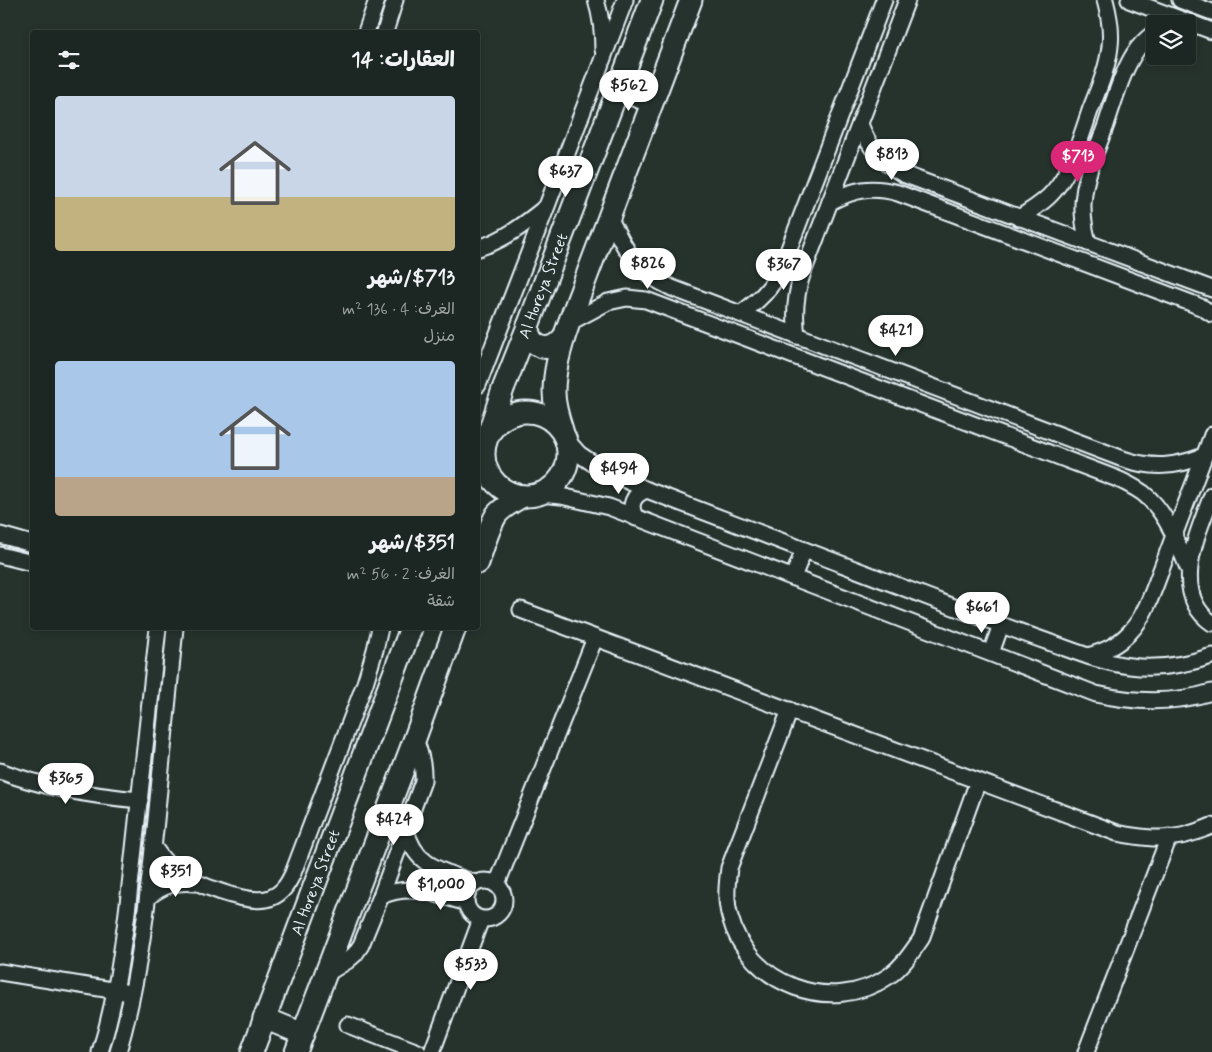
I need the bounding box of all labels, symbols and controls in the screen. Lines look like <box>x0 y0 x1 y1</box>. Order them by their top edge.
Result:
map controls <box>1146 15 1196 65</box>
button: layers <box>1146 15 1196 65</box>
icon: filters <box>55 46 83 74</box>
text: العقارات: 14 <box>351 46 455 74</box>
pin: $562 <box>599 70 659 112</box>
text: $562 <box>610 75 648 96</box>
icon: home <box>210 128 300 218</box>
pin: $813 <box>862 138 922 181</box>
pin: $713 <box>1048 140 1108 183</box>
text: $813 <box>876 144 908 165</box>
text: $713 <box>1062 146 1094 167</box>
pin: $637 <box>536 156 596 198</box>
text: $637 <box>549 161 583 182</box>
street label: Al Horeya Street <box>514 230 573 342</box>
pin: $826 <box>618 248 678 290</box>
pin: $367 <box>754 248 814 291</box>
text: $826 <box>631 253 665 274</box>
text: $367 <box>767 254 801 275</box>
text: $713/شهر <box>368 264 455 292</box>
text: الغرف: 4 · 136 m² <box>342 299 455 320</box>
pin: $421 <box>866 314 926 357</box>
text: $421 <box>879 320 913 341</box>
text: منزل <box>423 326 455 347</box>
icon: home <box>210 393 300 483</box>
pin: $494 <box>589 452 649 495</box>
text: $494 <box>600 458 638 479</box>
text: $351/شهر <box>370 529 455 557</box>
text: الغرف: 2 · 56 m² <box>347 564 455 585</box>
text: شقة <box>427 591 455 612</box>
pin: $661 <box>952 592 1012 634</box>
text: $661 <box>966 597 998 618</box>
pin: $365 <box>36 762 96 805</box>
text: $365 <box>49 768 83 789</box>
pin: $424 <box>364 804 424 846</box>
text: $424 <box>376 809 412 830</box>
street label: Al Horeya Street <box>286 827 345 938</box>
pin: $351 <box>146 856 206 898</box>
text: $351 <box>160 861 192 882</box>
pin: $1,000 <box>400 868 482 911</box>
text: $1,000 <box>417 874 465 895</box>
pin: $533 <box>441 948 501 991</box>
text: $533 <box>455 954 487 975</box>

